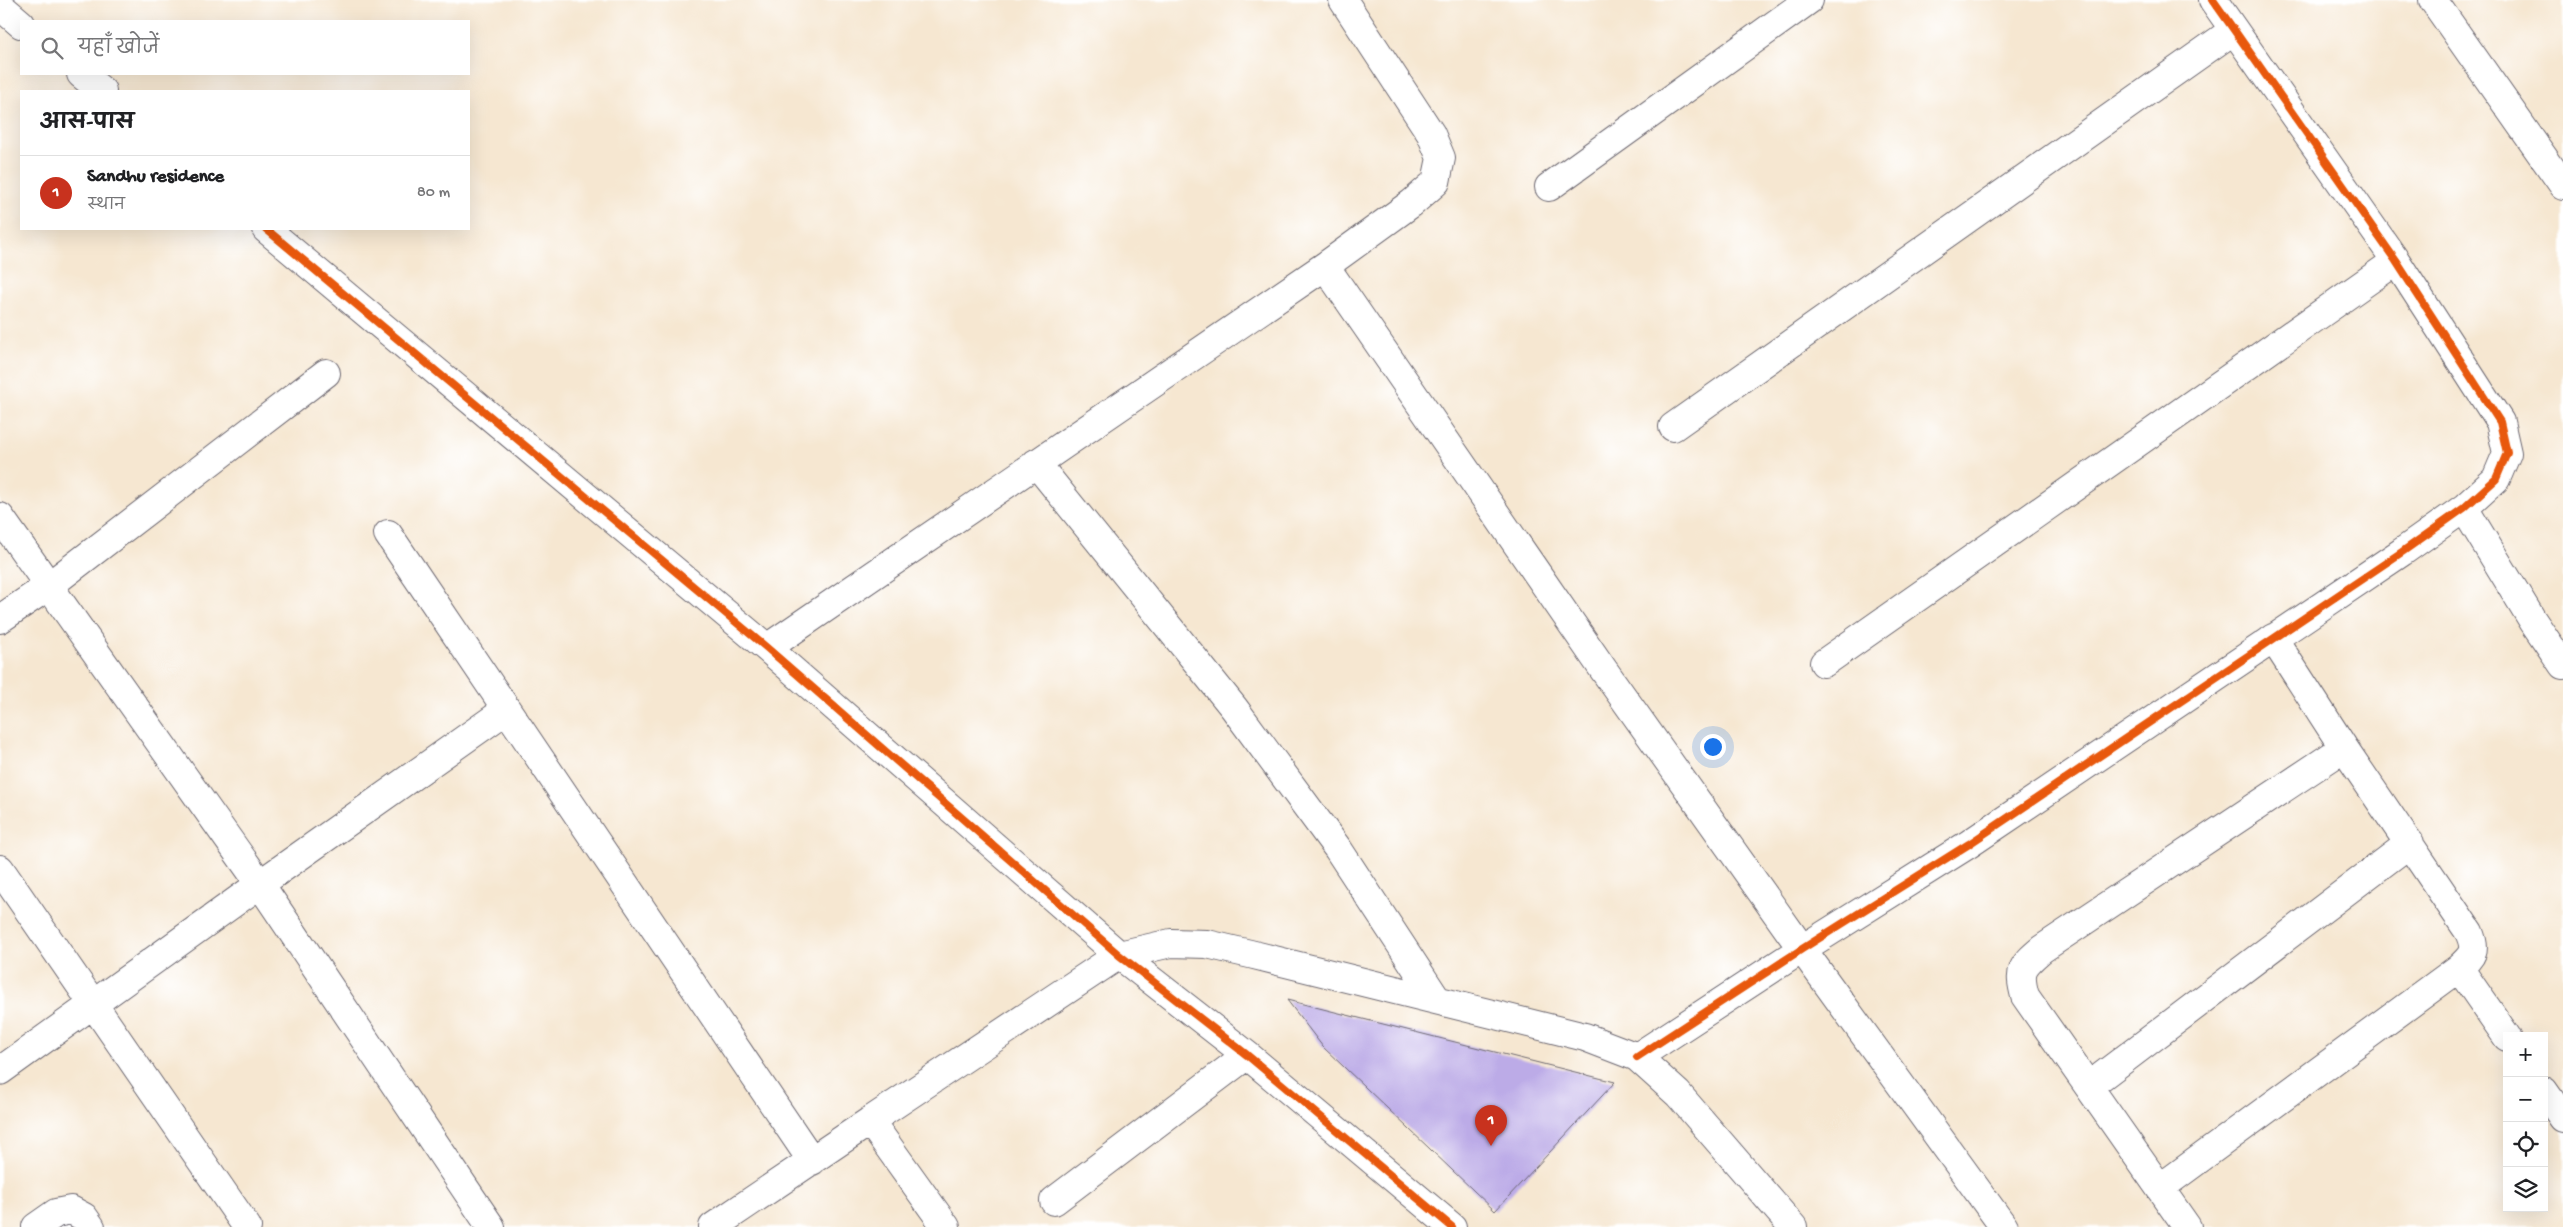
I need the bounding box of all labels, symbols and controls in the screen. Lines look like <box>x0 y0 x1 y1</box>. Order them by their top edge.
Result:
search box <box>20 20 470 75</box>
icon: search <box>38 34 66 62</box>
text: यहाँ खोजें <box>78 38 159 61</box>
text: आस-पास <box>40 112 134 137</box>
text: Sandhu residence <box>87 166 224 189</box>
text: 1 <box>53 184 59 203</box>
text: 80 m <box>417 184 450 203</box>
text: स्थान <box>87 197 125 216</box>
your location <box>1700 734 1726 760</box>
map controls <box>2503 1032 2548 1212</box>
button: + <box>2503 1032 2548 1077</box>
button: − <box>2503 1077 2548 1122</box>
pin: 1 <box>1475 1105 1507 1146</box>
button: locate <box>2503 1122 2548 1167</box>
button: layers <box>2503 1167 2548 1212</box>

